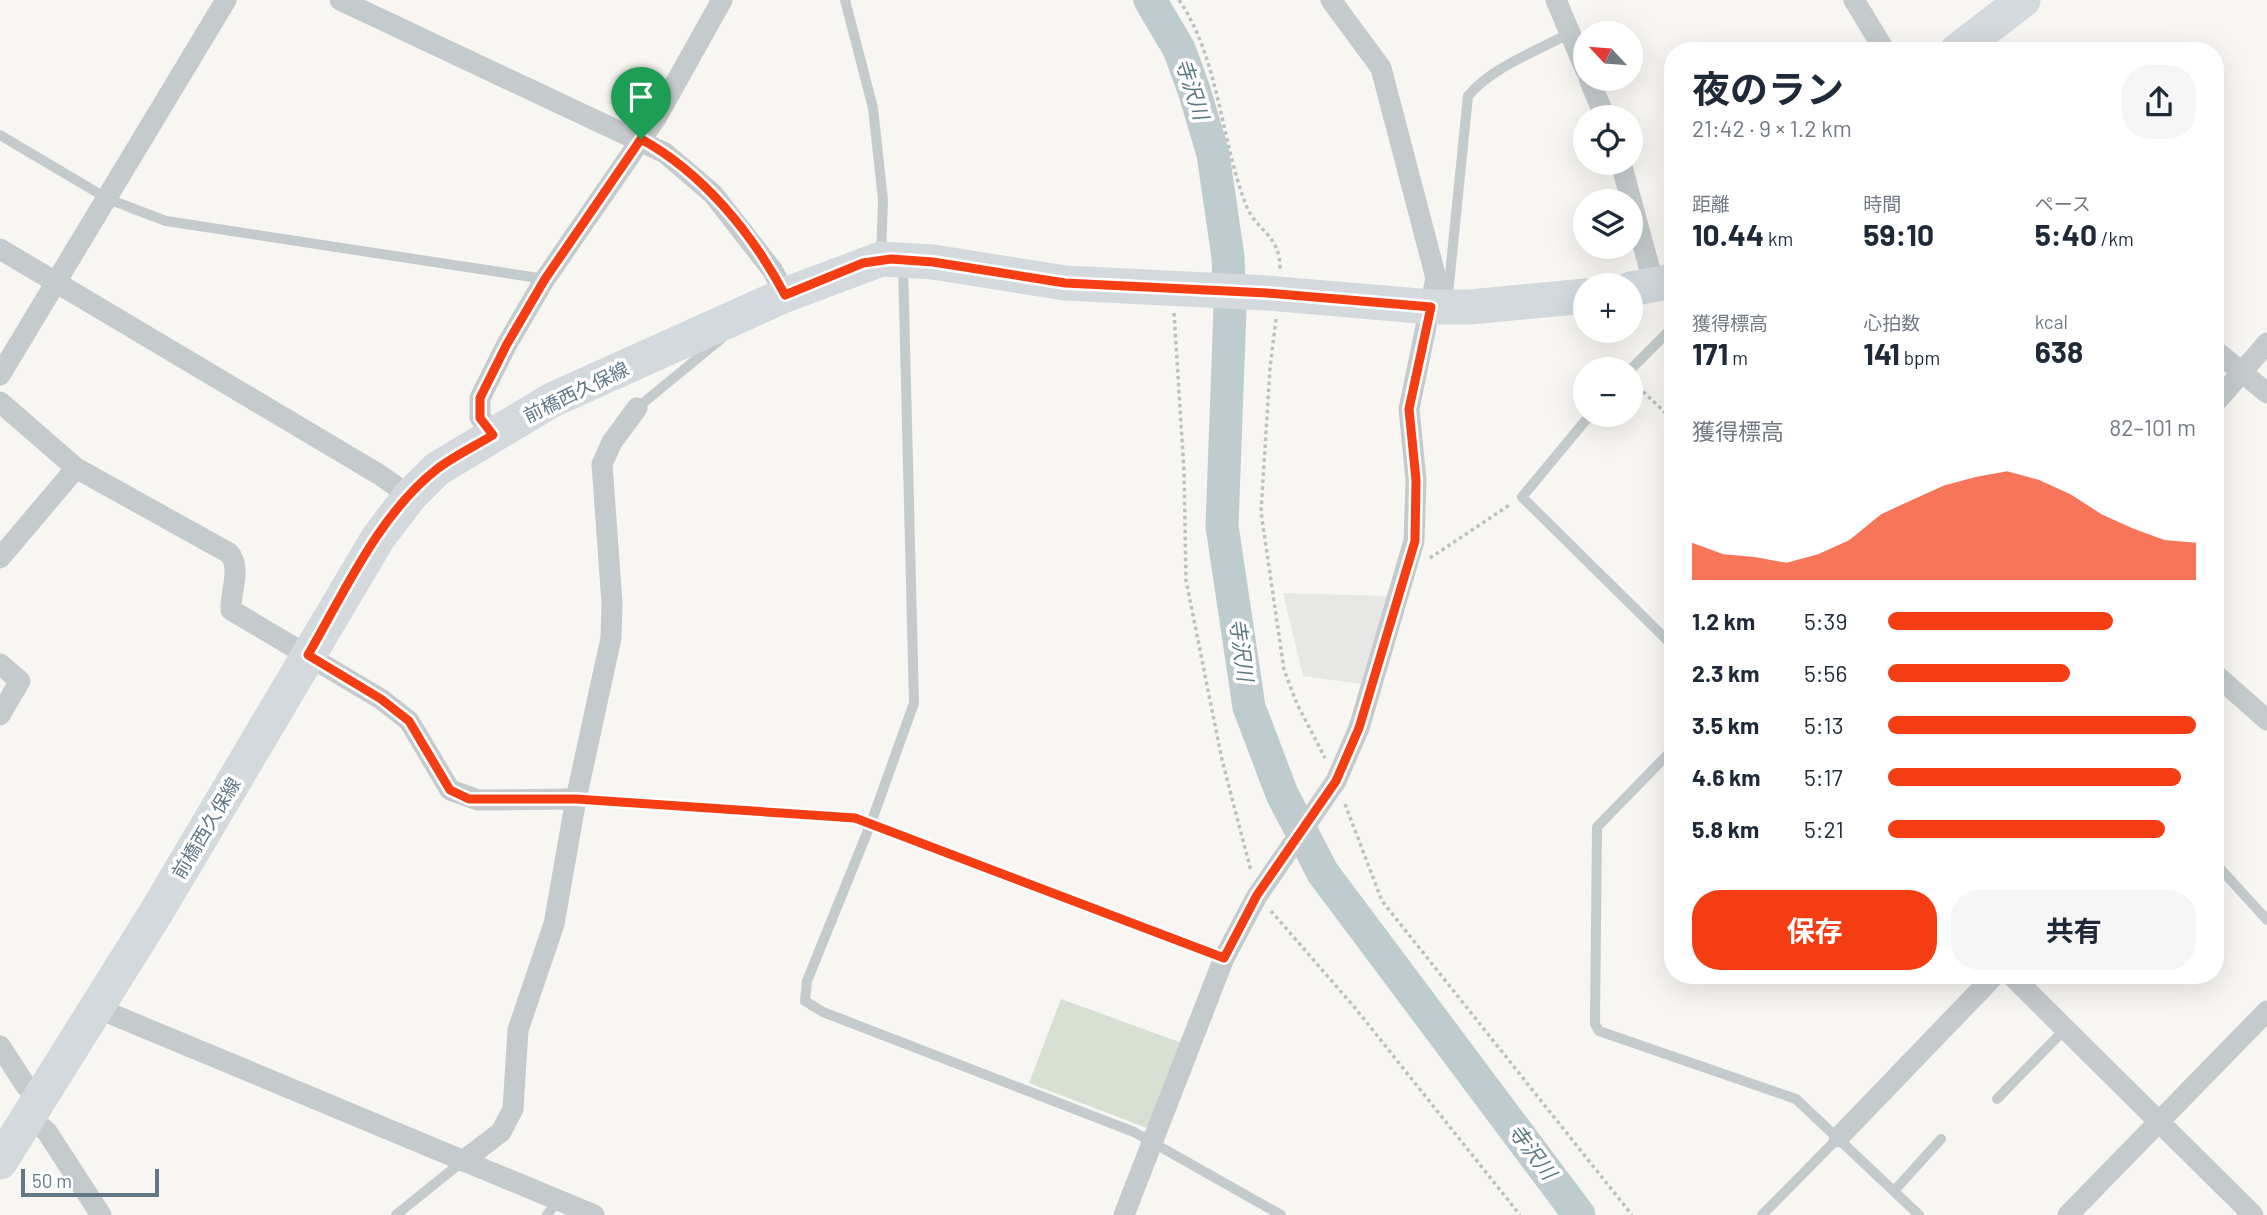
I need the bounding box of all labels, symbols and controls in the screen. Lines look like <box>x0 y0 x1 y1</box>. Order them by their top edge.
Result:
north arrow <box>1573 21 1643 91</box>
map controls <box>1573 21 1643 427</box>
water label: 寺沢川 <box>1172 55 1216 124</box>
text: 夜のラン <box>1692 65 1844 111</box>
button: share <box>2122 65 2196 139</box>
pin <box>611 67 671 139</box>
icon: arrive <box>622 78 660 116</box>
button: locate <box>1573 105 1643 175</box>
text: 21:42 · 9 × 1.2 km <box>1692 114 1852 142</box>
button: layers <box>1573 189 1643 259</box>
text: 距離 <box>1692 192 1730 215</box>
text: 時間 <box>1863 192 1901 215</box>
text: ペース <box>2035 192 2091 215</box>
text: 10.44 <box>1692 216 1764 252</box>
text: 59:10 <box>1863 216 1934 252</box>
text: 5:40 <box>2035 216 2097 252</box>
text: km <box>1764 227 1793 250</box>
text: /km <box>2097 227 2134 250</box>
button: + <box>1573 273 1643 343</box>
text: kcal <box>2035 310 2068 333</box>
text: 獲得標高 <box>1692 311 1768 334</box>
text: 心拍数 <box>1863 311 1920 334</box>
text: 638 <box>2035 333 2083 369</box>
text: 171 <box>1692 335 1728 371</box>
text: 141 <box>1863 335 1900 371</box>
text: m <box>1728 346 1748 369</box>
text: bpm <box>1900 346 1940 369</box>
street label: 前橋西久保線 <box>520 356 632 427</box>
button: − <box>1573 357 1643 427</box>
text: 82–101 m <box>2109 413 2196 441</box>
text: 獲得標高 <box>1692 417 1784 445</box>
text: 1.2 km <box>1692 607 1755 635</box>
text: 5:39 <box>1804 607 1847 635</box>
water label: 寺沢川 <box>1226 617 1260 685</box>
text: 2.3 km <box>1692 659 1760 687</box>
text: 5:56 <box>1804 659 1847 687</box>
text: 3.5 km <box>1692 711 1759 739</box>
text: 5:13 <box>1804 711 1844 739</box>
text: 4.6 km <box>1692 763 1761 791</box>
text: 5:17 <box>1804 763 1843 791</box>
street label: 前橋西久保線 <box>166 773 245 883</box>
text: 5.8 km <box>1692 815 1759 843</box>
text: 5:21 <box>1804 815 1844 843</box>
button: 保存 <box>1692 890 1937 970</box>
button: 共有 <box>1951 890 2196 970</box>
water label: 寺沢川 <box>1504 1118 1563 1185</box>
scale bar <box>21 1166 159 1198</box>
text: 50 m <box>32 1169 72 1192</box>

